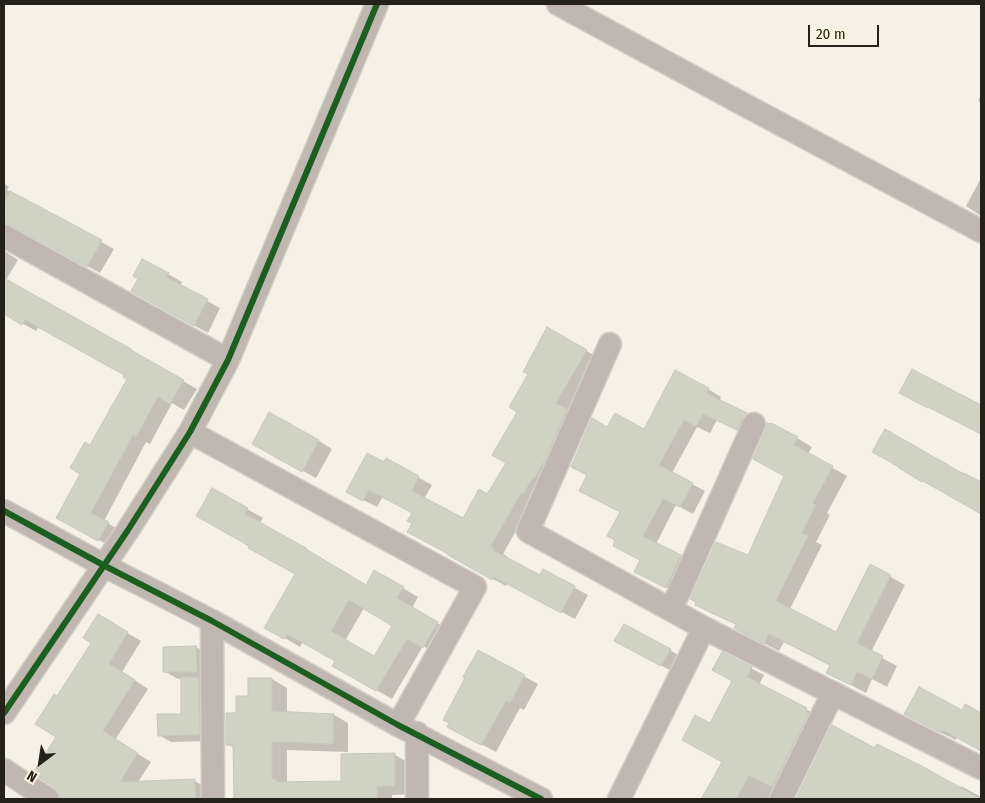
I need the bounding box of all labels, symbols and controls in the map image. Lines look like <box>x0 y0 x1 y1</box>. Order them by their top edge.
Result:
scale bar <box>810 15 881 47</box>
text: 20 m <box>816 25 846 43</box>
north arrow <box>15 738 65 788</box>
text: N <box>24 767 40 786</box>

